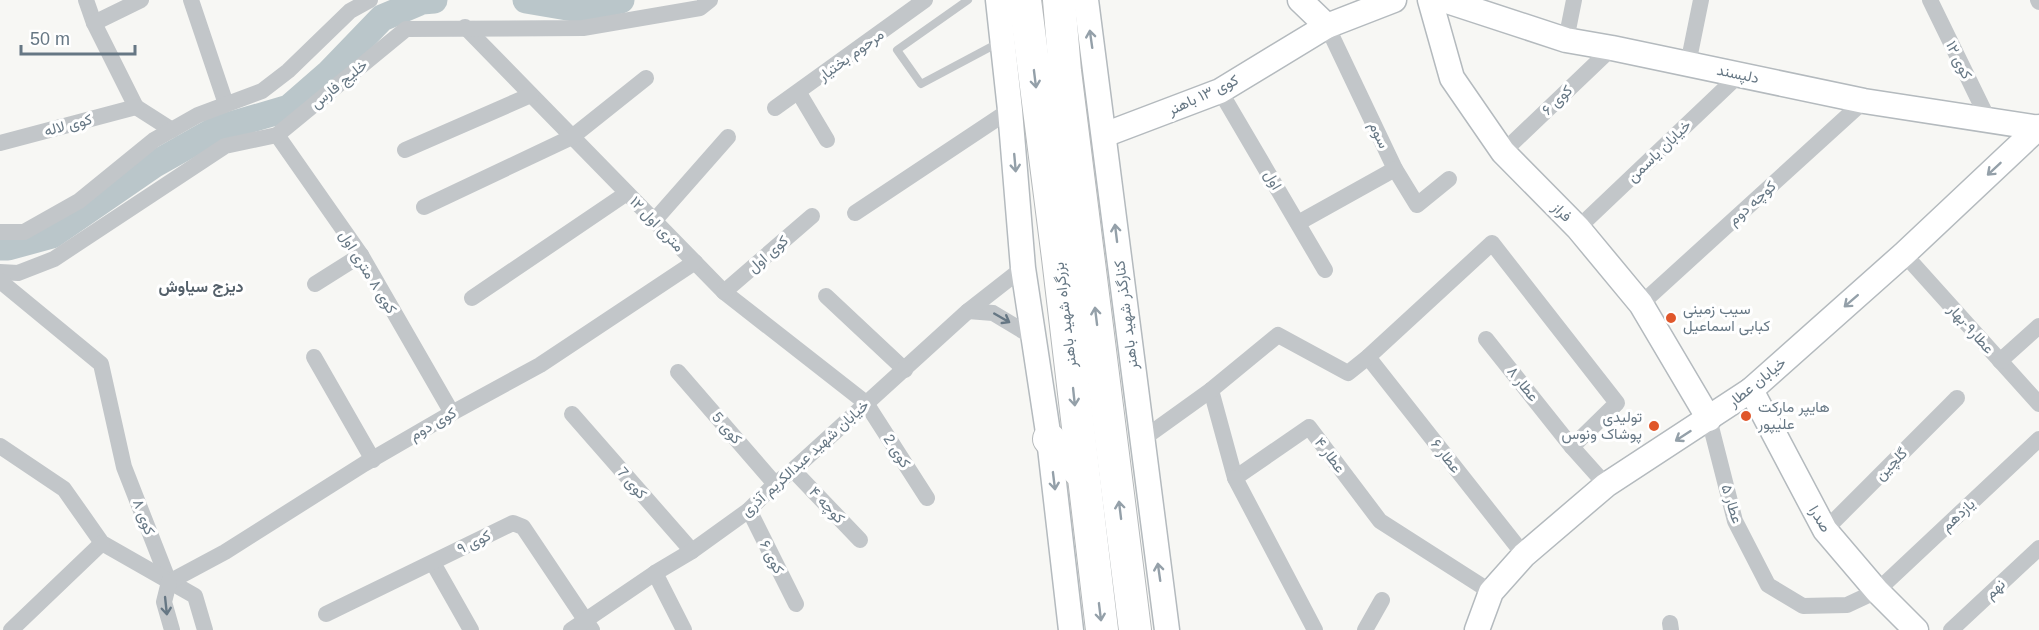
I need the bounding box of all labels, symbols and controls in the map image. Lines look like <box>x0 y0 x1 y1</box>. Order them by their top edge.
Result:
scale bar <box>21 18 135 56</box>
street label: مرحوم بختیار <box>814 25 888 86</box>
text: 50 m <box>30 29 70 49</box>
one-way arrow <box>1086 30 1097 50</box>
street label: کوی ۱۲ <box>1941 38 1976 83</box>
street label: خلیج فارس <box>307 56 372 114</box>
street label: دلپسند <box>1715 61 1761 88</box>
one-way arrow <box>1030 68 1041 88</box>
street label: کوی ۱۳ باهنر <box>1164 71 1242 121</box>
street label: کوی ۶ <box>1538 81 1577 119</box>
street label: کوی لاله <box>42 110 94 141</box>
street label: خیابان یاسمن <box>1623 116 1695 187</box>
street label: سوم <box>1364 119 1393 152</box>
one-way arrow <box>1009 152 1020 172</box>
one-way arrow <box>1987 162 2002 176</box>
street label: اول <box>1260 167 1286 193</box>
street label: کوچه دوم <box>1724 177 1781 230</box>
street label: ۱۲ متری اول <box>625 193 688 256</box>
street label: فراز <box>1548 198 1576 226</box>
one-way arrow <box>1110 223 1121 243</box>
street label: کوی ۸ متری اول <box>334 227 401 318</box>
street label: کوی اول <box>744 231 793 277</box>
street label: کنارگذر شهید باهنر <box>1110 259 1142 372</box>
street label: بزرگراه شهید باهنر <box>1050 261 1081 370</box>
district label: دیزج سیاوش <box>158 278 244 297</box>
one-way arrow <box>1844 294 1859 308</box>
place label: سیب زمینی کبابی اسماعیل <box>1683 300 1771 336</box>
street label: عطار۹-بهار <box>1944 300 1998 358</box>
one-way arrow <box>1090 307 1101 326</box>
marker: سیب زمینی کبابی اسماعیل <box>1664 311 1678 325</box>
one-way arrow <box>993 313 1010 325</box>
street label: خیابان عطار <box>1724 353 1790 411</box>
street label: عطار ۸ <box>1503 363 1543 405</box>
one-way arrow <box>1069 387 1080 407</box>
street label: خیابان شهید عبدالکریم آذری <box>737 396 873 521</box>
place label: هایپر مارکت علیپور <box>1757 398 1830 434</box>
street label: کوی دوم <box>406 403 460 445</box>
street label: کوی 5 <box>708 408 746 449</box>
place label: تولیدی پوشاک ونوس <box>1561 408 1642 444</box>
marker: هایپر مارکت علیپور <box>1739 409 1753 423</box>
marker: تولیدی پوشاک ونوس <box>1647 419 1661 433</box>
one-way arrow <box>1674 429 1691 442</box>
street label: کوی 2 <box>879 431 915 472</box>
street label: عطار ۴ <box>1311 434 1349 476</box>
street label: عطار ۶ <box>1427 435 1465 477</box>
street label: گلچین <box>1871 444 1912 485</box>
street label: کوی 7 <box>613 463 651 504</box>
one-way arrow <box>1048 471 1059 491</box>
street label: عطار ۵ <box>1718 482 1747 526</box>
street label: کوچه ۴ <box>805 483 849 528</box>
street label: یازدهم <box>1937 495 1979 536</box>
street label: کوی ۸ <box>128 497 159 538</box>
one-way arrow <box>1114 500 1125 520</box>
street label: صدرا <box>1805 502 1835 536</box>
street label: کوی ۹ <box>454 526 495 559</box>
street label: کوی ۶ <box>755 537 788 578</box>
one-way arrow <box>1153 563 1164 582</box>
street label: نهم <box>1981 575 2010 604</box>
one-way arrow <box>161 596 172 615</box>
one-way arrow <box>1094 602 1105 621</box>

